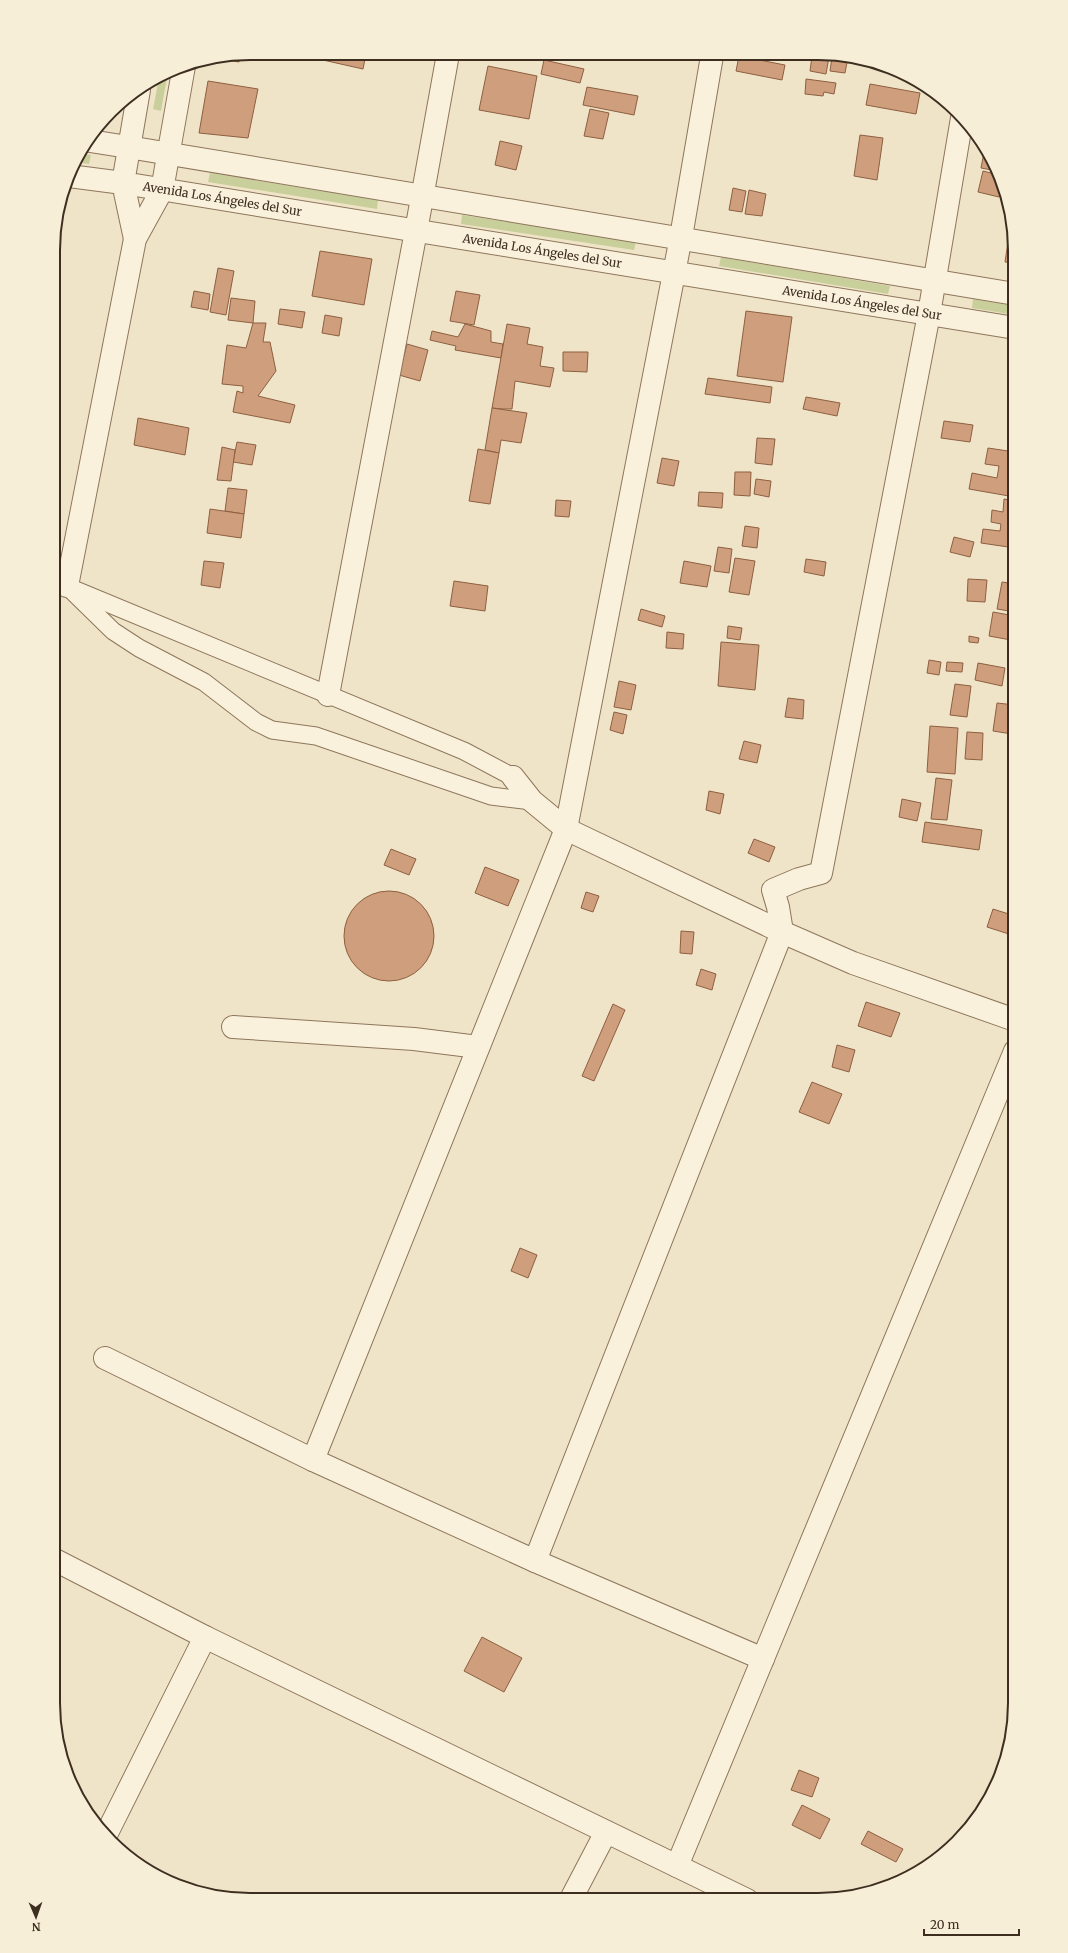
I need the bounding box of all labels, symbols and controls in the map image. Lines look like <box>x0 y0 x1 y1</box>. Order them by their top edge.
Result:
street label: Avenida Los Ángeles del Sur <box>141 178 304 219</box>
street label: Avenida Los Ángeles del Sur <box>461 230 624 271</box>
street label: Avenida Los Ángeles del Sur <box>780 282 943 323</box>
north arrow <box>16 1897 56 1937</box>
scale bar <box>924 1911 1019 1937</box>
text: 20 m <box>930 1917 959 1932</box>
text: N <box>31 1920 41 1934</box>

